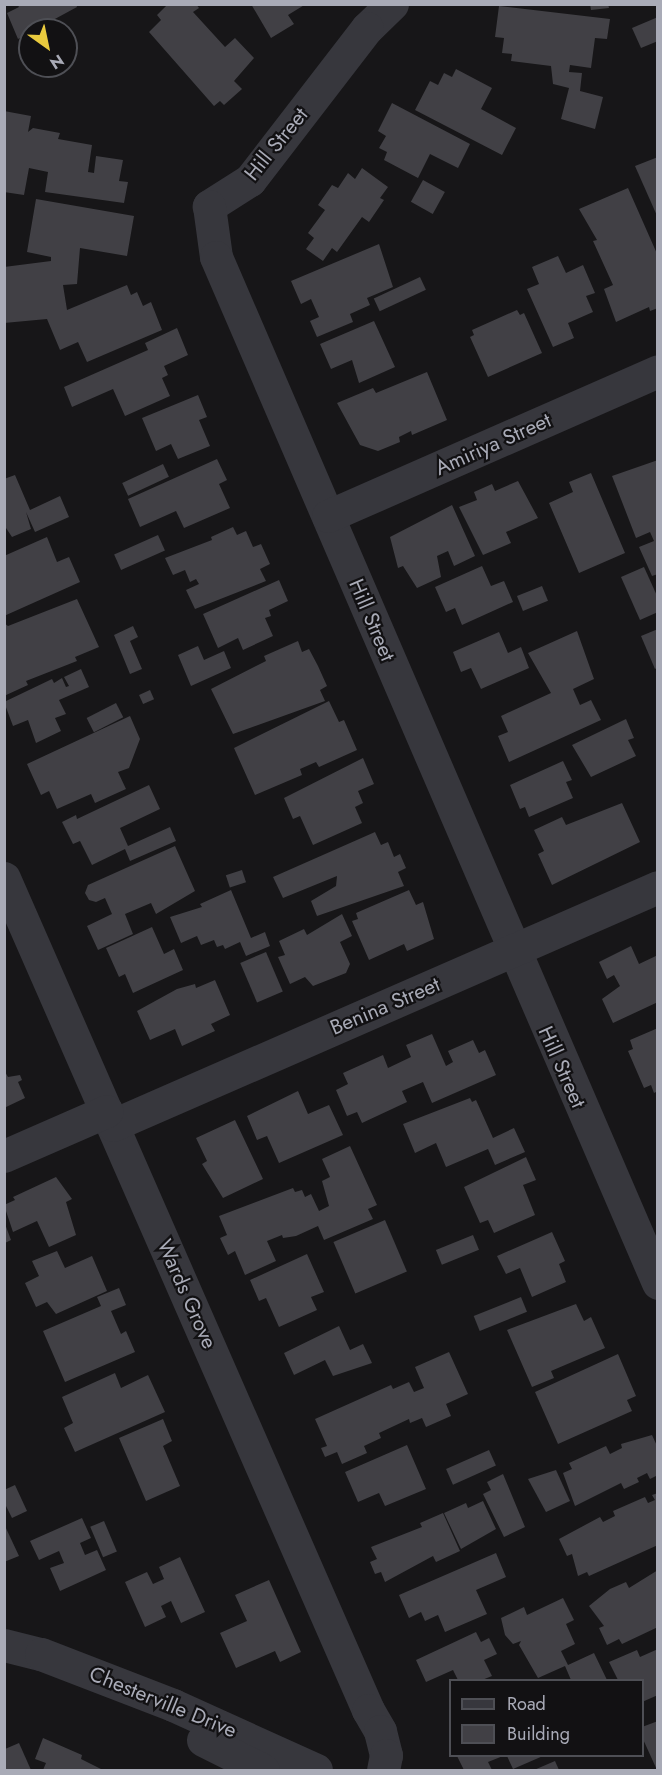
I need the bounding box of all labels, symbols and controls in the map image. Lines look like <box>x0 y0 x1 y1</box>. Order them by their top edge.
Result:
north arrow <box>18 18 78 78</box>
text: N <box>45 49 69 75</box>
street label: Hill Street <box>239 102 313 186</box>
street label: Amiriya Street <box>431 407 555 481</box>
street label: Hill Street <box>343 575 401 665</box>
street label: Benina Street <box>326 972 444 1040</box>
street label: Hill Street <box>533 1022 591 1112</box>
street label: Wards Grove <box>152 1236 222 1352</box>
street label: Chesterville Drive <box>86 1661 240 1743</box>
legend <box>449 1679 644 1757</box>
text: Road <box>507 1691 546 1717</box>
text: Building <box>507 1721 570 1747</box>

